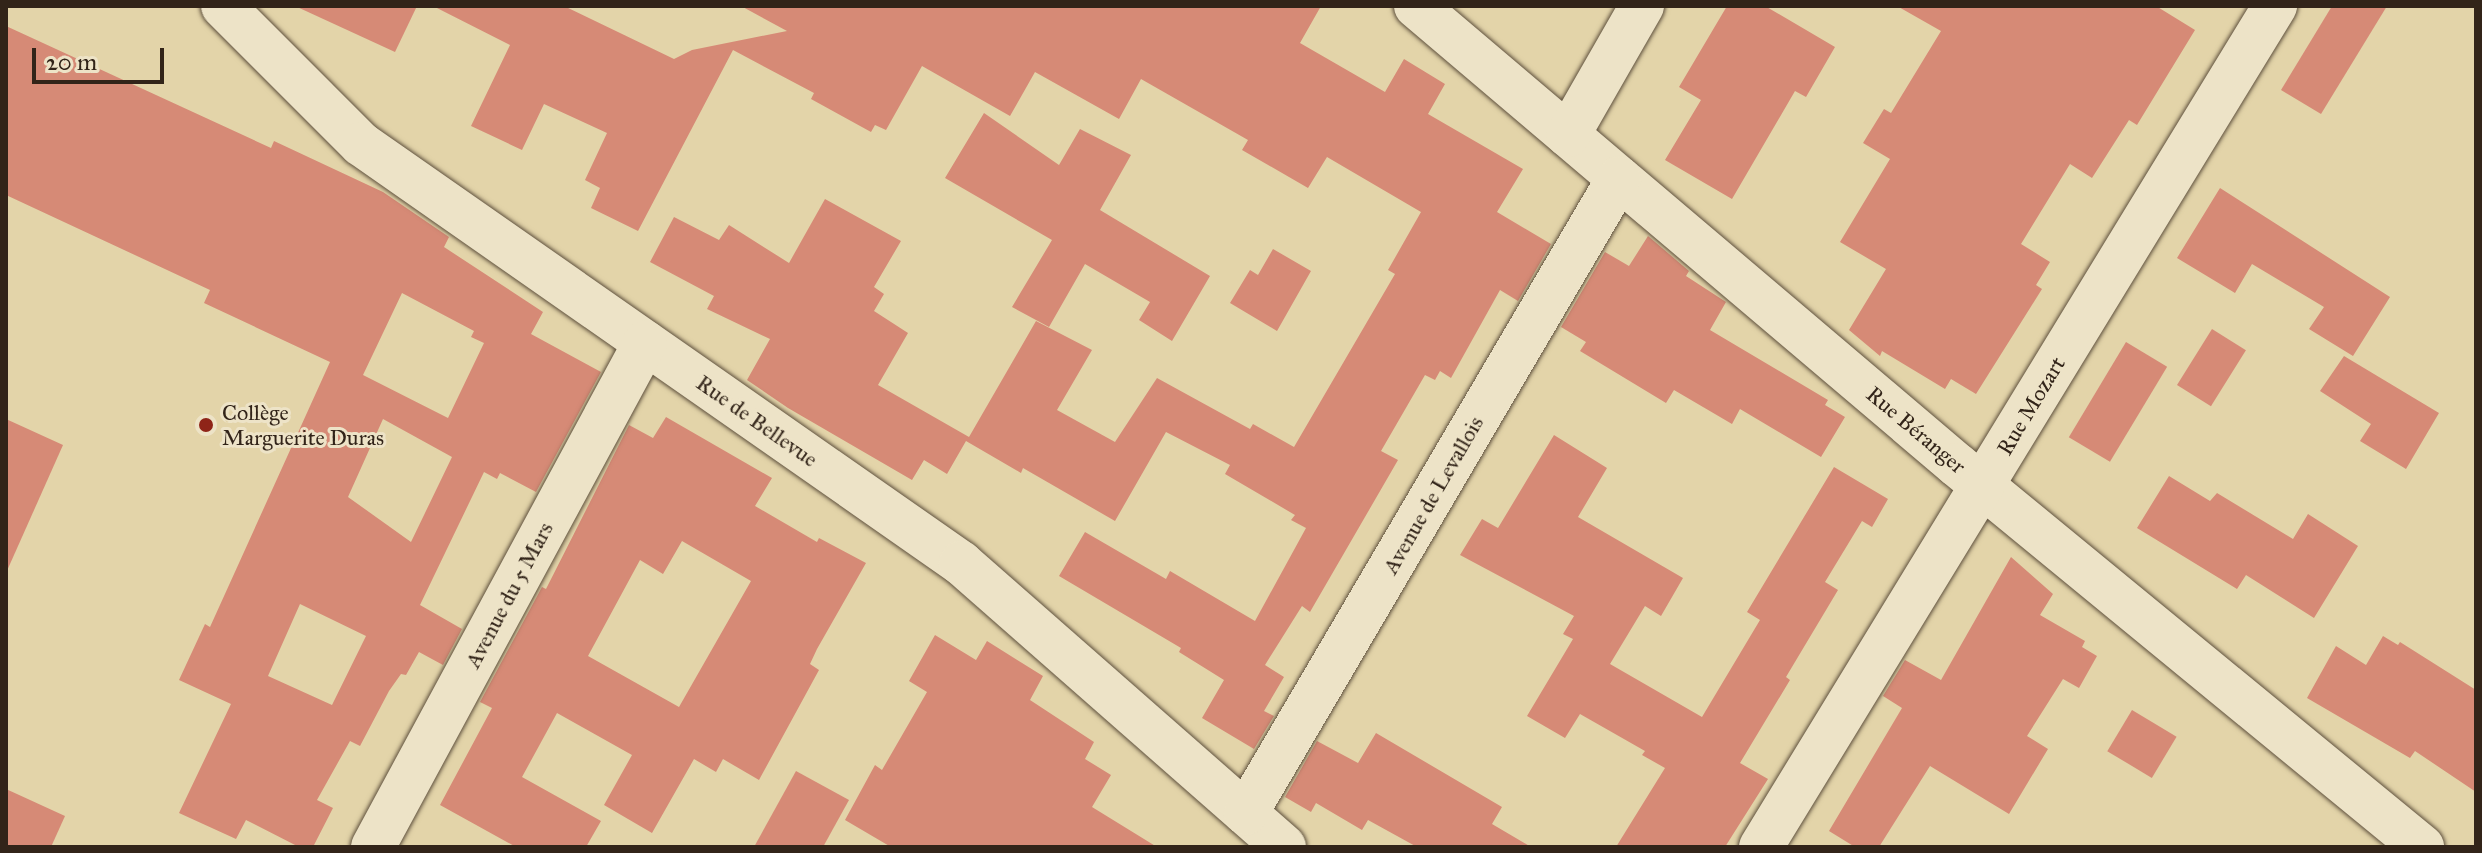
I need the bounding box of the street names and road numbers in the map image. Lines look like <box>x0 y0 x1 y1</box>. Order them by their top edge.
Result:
street label: Rue Mozart <box>1991 352 2071 460</box>
street label: Rue de Bellevue <box>691 369 823 473</box>
street label: Rue Béranger <box>1861 381 1971 479</box>
street label: Avenue de Levallois <box>1377 411 1489 579</box>
street label: Avenue du 5 Mars <box>459 518 559 672</box>

